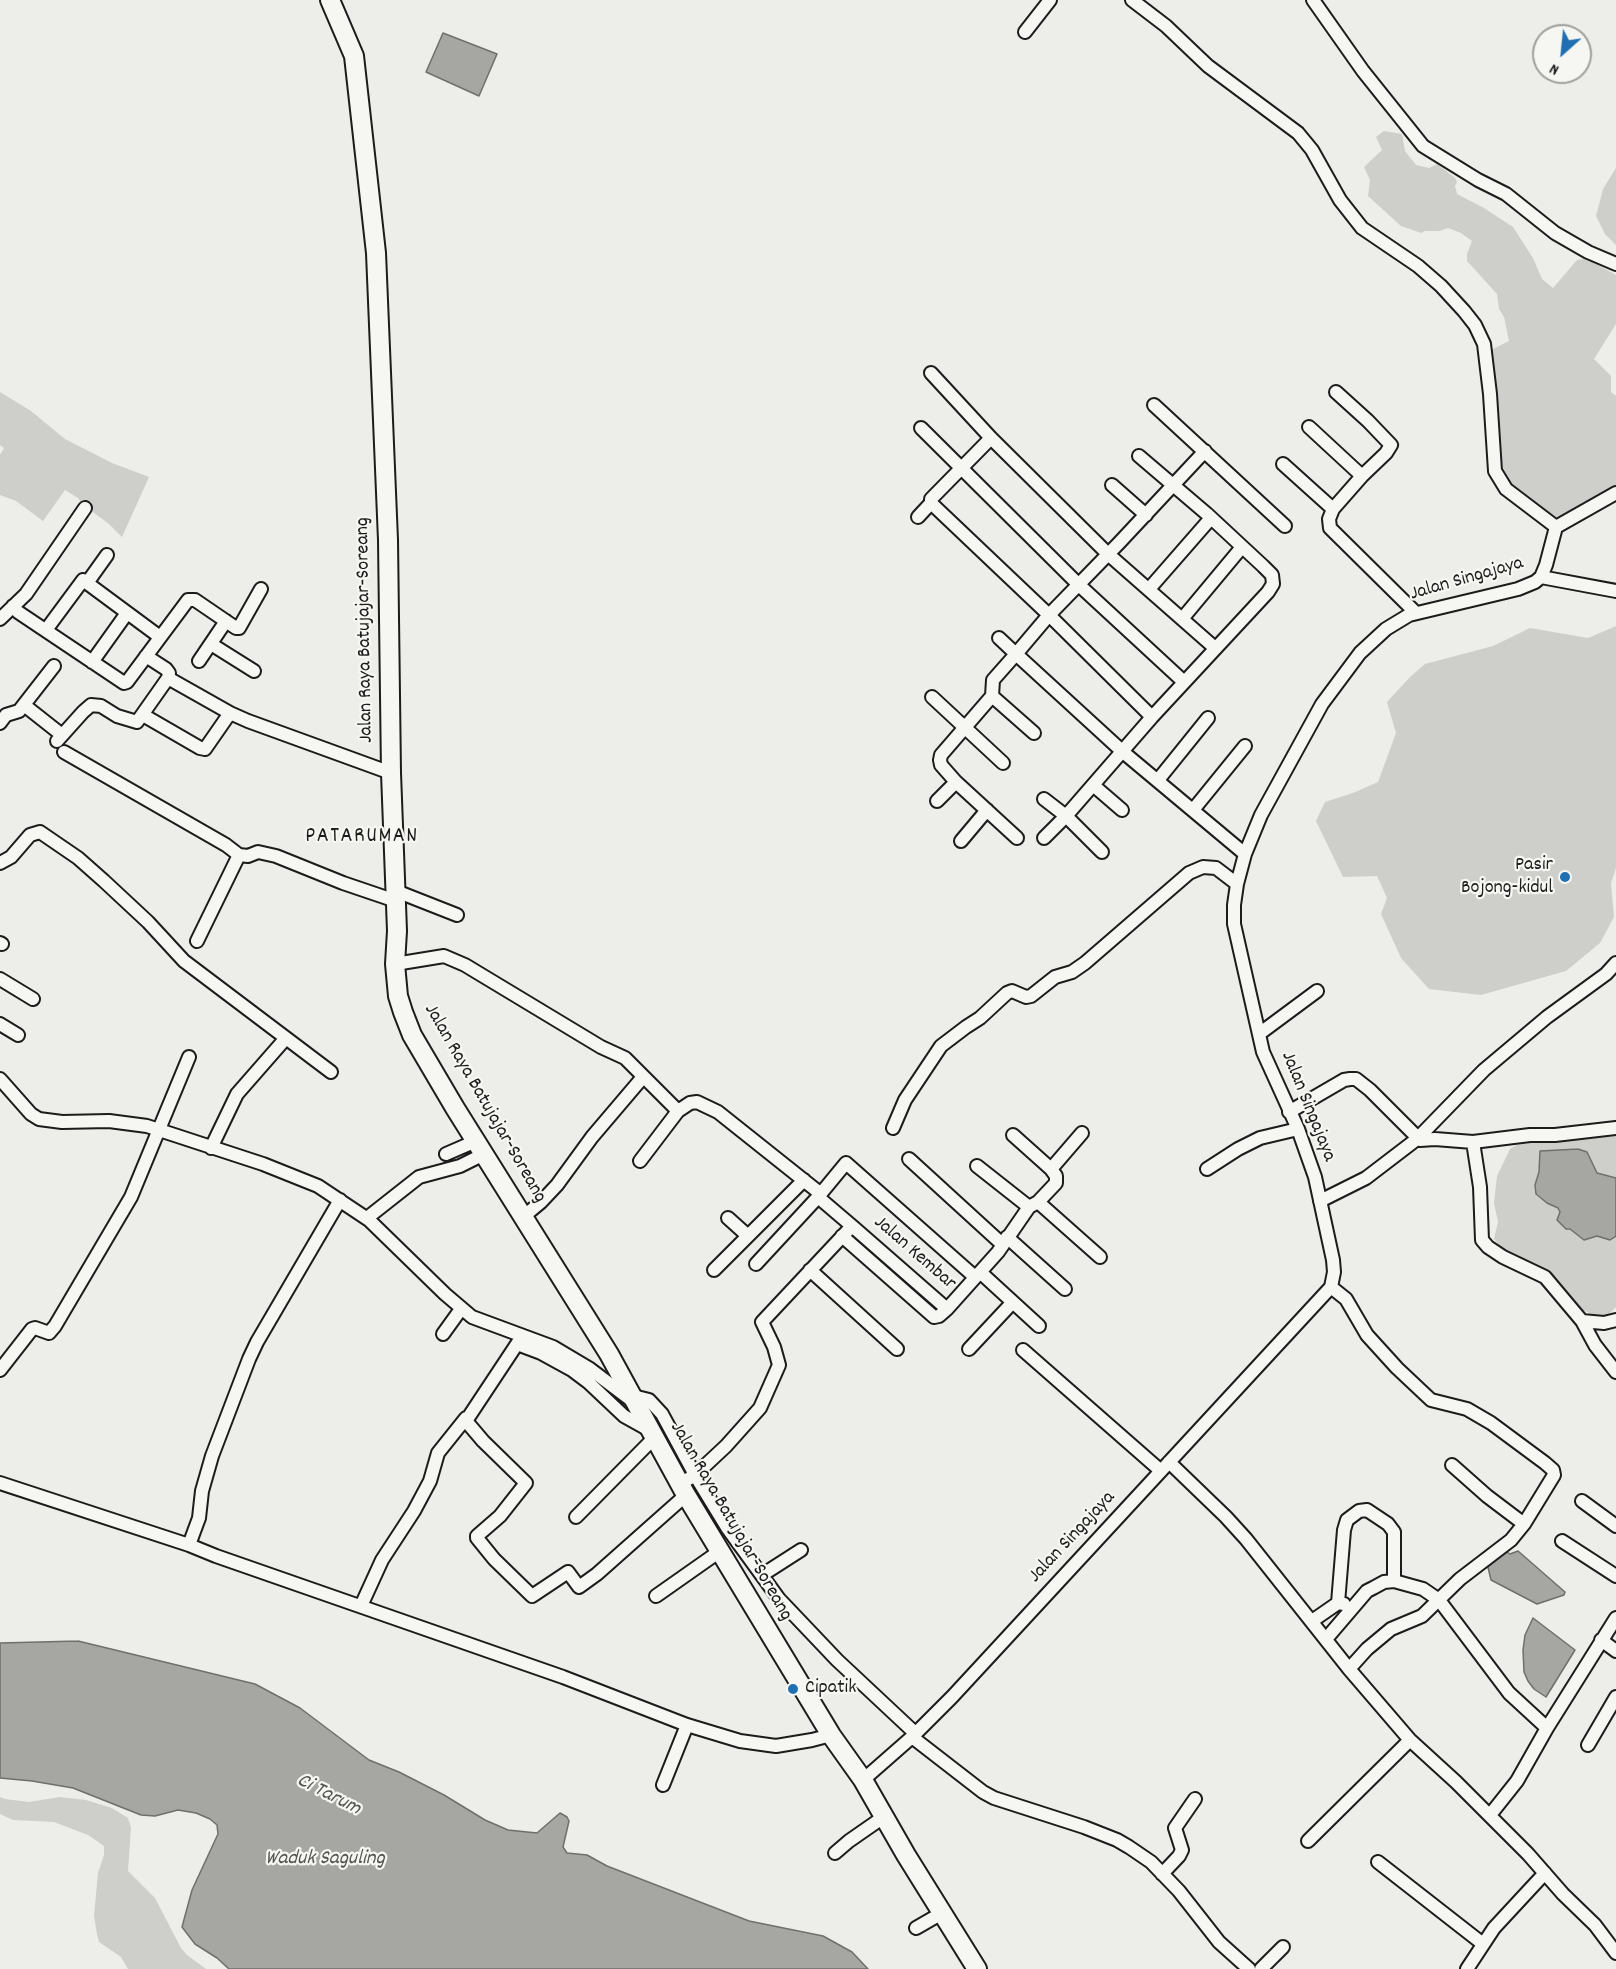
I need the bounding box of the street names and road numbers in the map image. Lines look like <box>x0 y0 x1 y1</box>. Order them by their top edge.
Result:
street label: Jalan Raya Batujajar-Soreang <box>352 517 380 743</box>
street label: Jalan Singajaya <box>1408 552 1526 608</box>
street label: Jalan Raya Batujajar-Soreang <box>417 1000 551 1208</box>
street label: Jalan Singajaya <box>1274 1048 1340 1166</box>
street label: Jalan Kembar <box>868 1212 960 1296</box>
street label: Jalan Raya Batujajar-Soreang <box>663 1418 797 1626</box>
street label: Jalan Singajaya <box>1024 1487 1122 1589</box>

